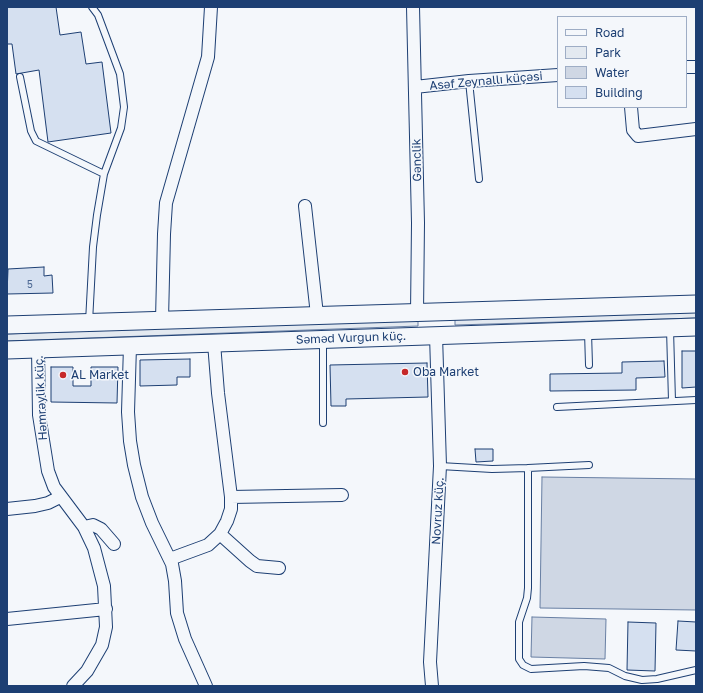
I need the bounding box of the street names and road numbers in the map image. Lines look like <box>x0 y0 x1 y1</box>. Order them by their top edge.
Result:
street label: Asəf Zeynallı küçəsi <box>429 69 543 93</box>
street label: Gənclik <box>409 138 425 182</box>
street label: Səməd Vurğun küç. <box>296 329 406 347</box>
street label: Həmrəylik küç. <box>32 355 50 441</box>
street label: Novruz küç. <box>429 477 447 545</box>

